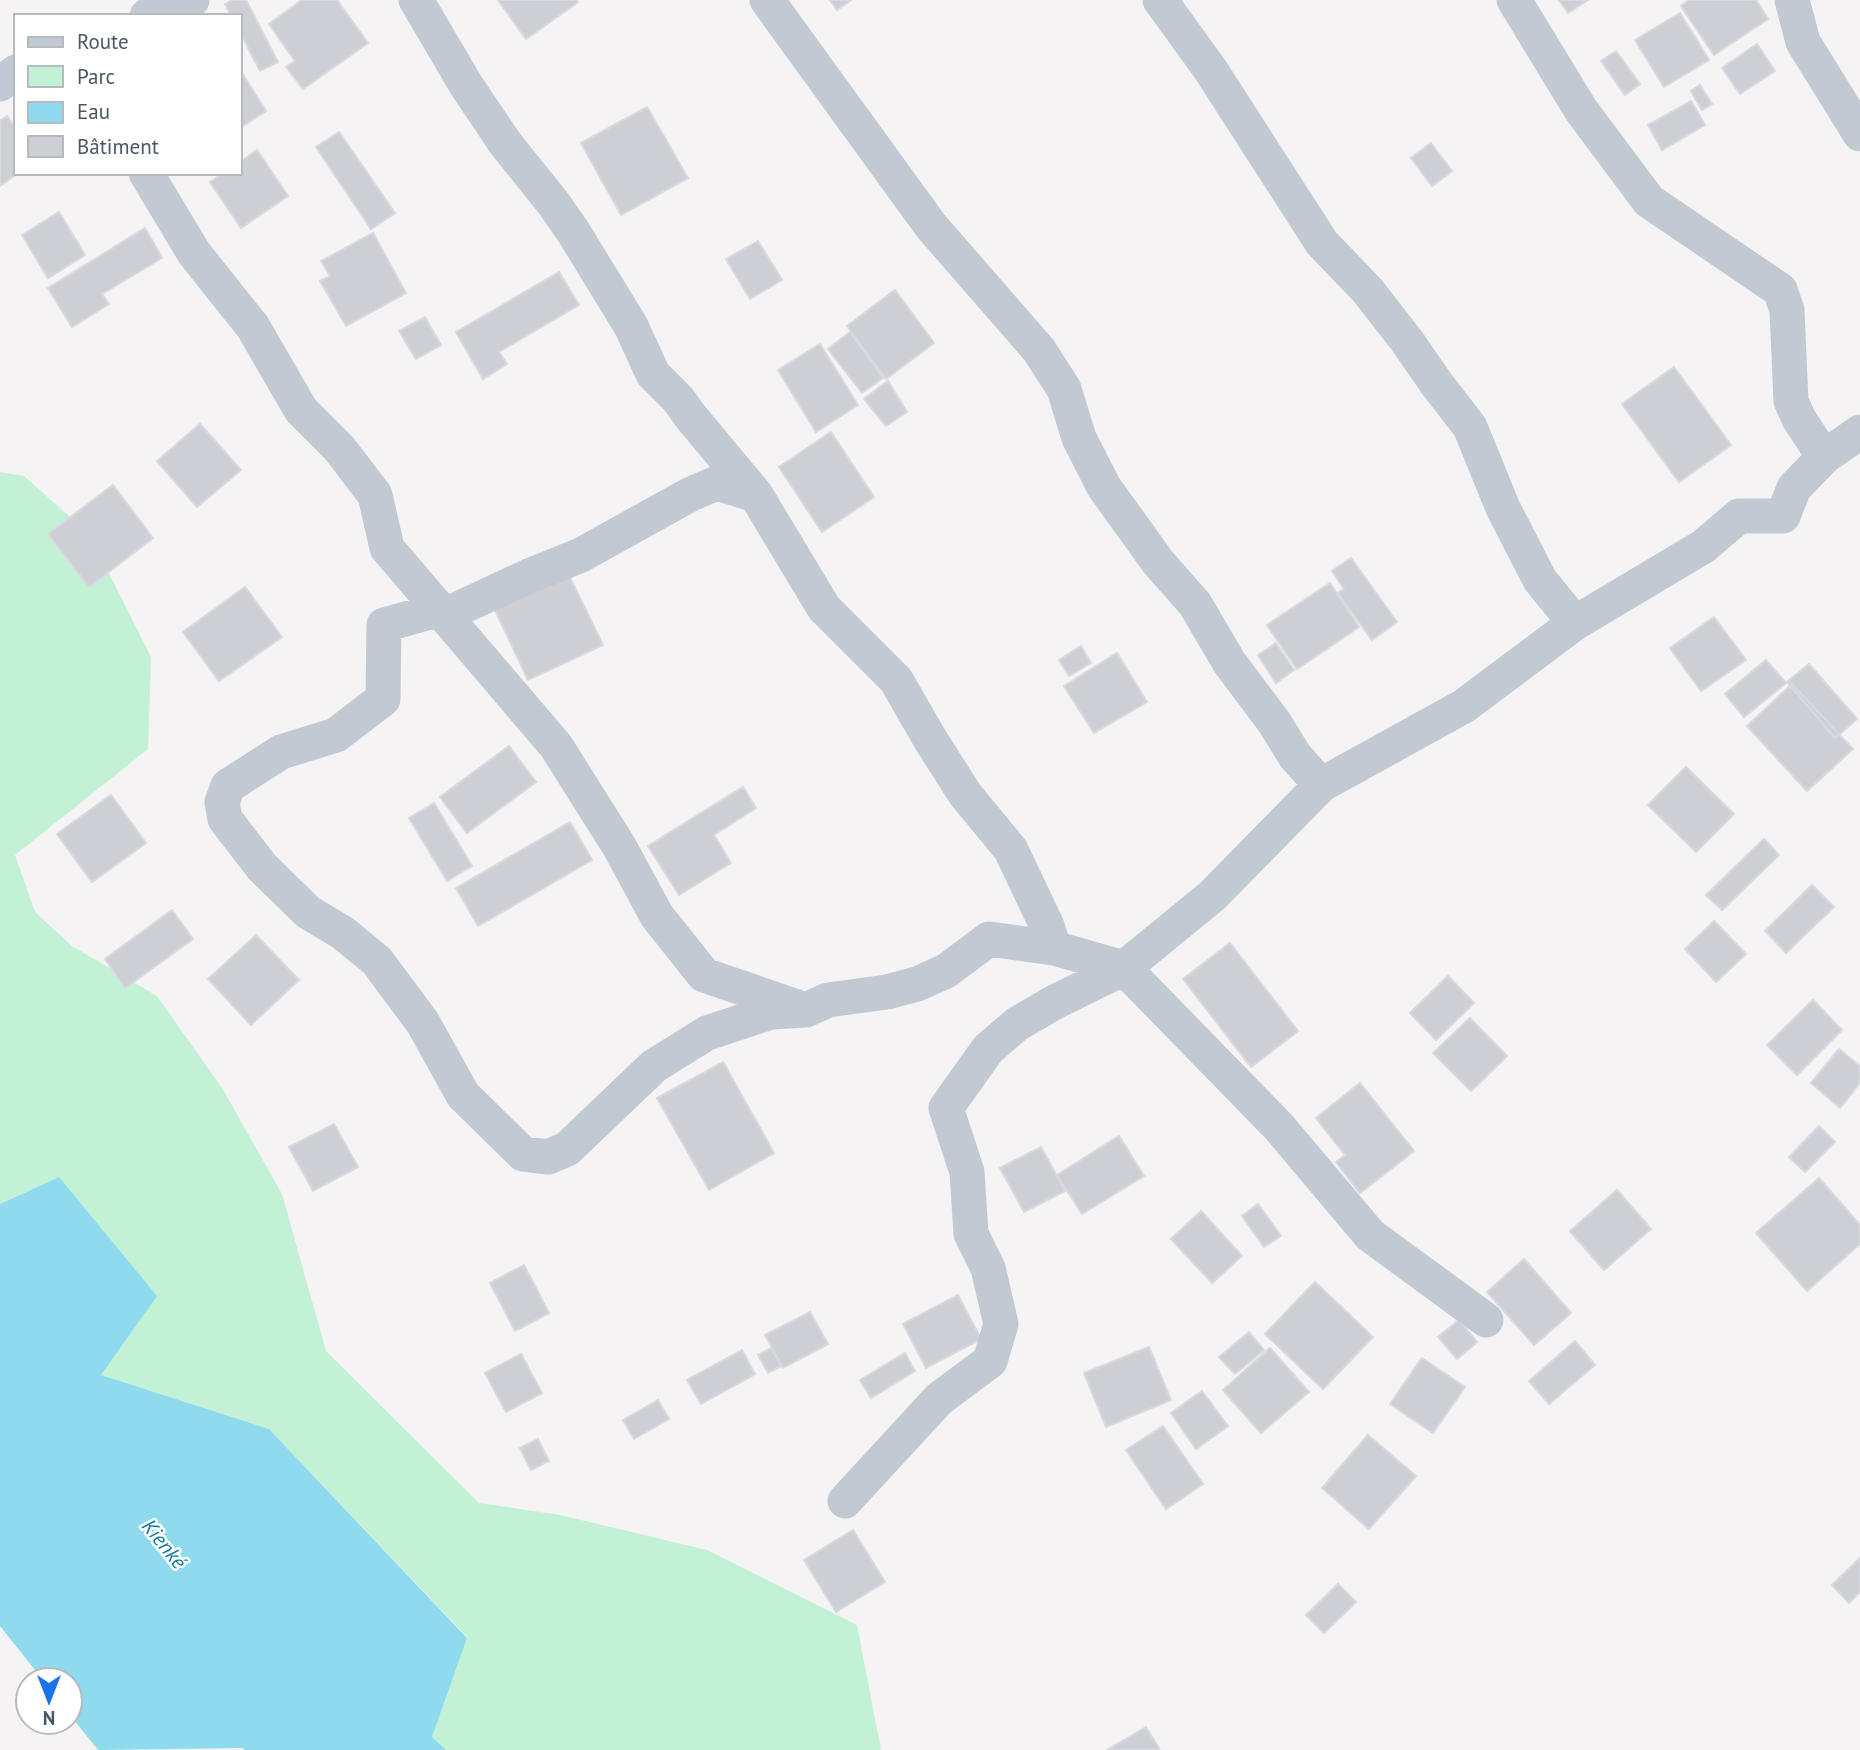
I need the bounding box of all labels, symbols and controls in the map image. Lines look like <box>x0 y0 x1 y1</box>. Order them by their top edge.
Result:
legend <box>14 14 242 175</box>
text: Route <box>77 28 129 55</box>
text: Parc <box>77 63 115 90</box>
text: Eau <box>77 98 110 125</box>
text: Bâtiment <box>77 133 159 160</box>
water label: Kienké <box>136 1513 193 1574</box>
north arrow <box>14 1666 84 1736</box>
text: N <box>43 1706 55 1730</box>

